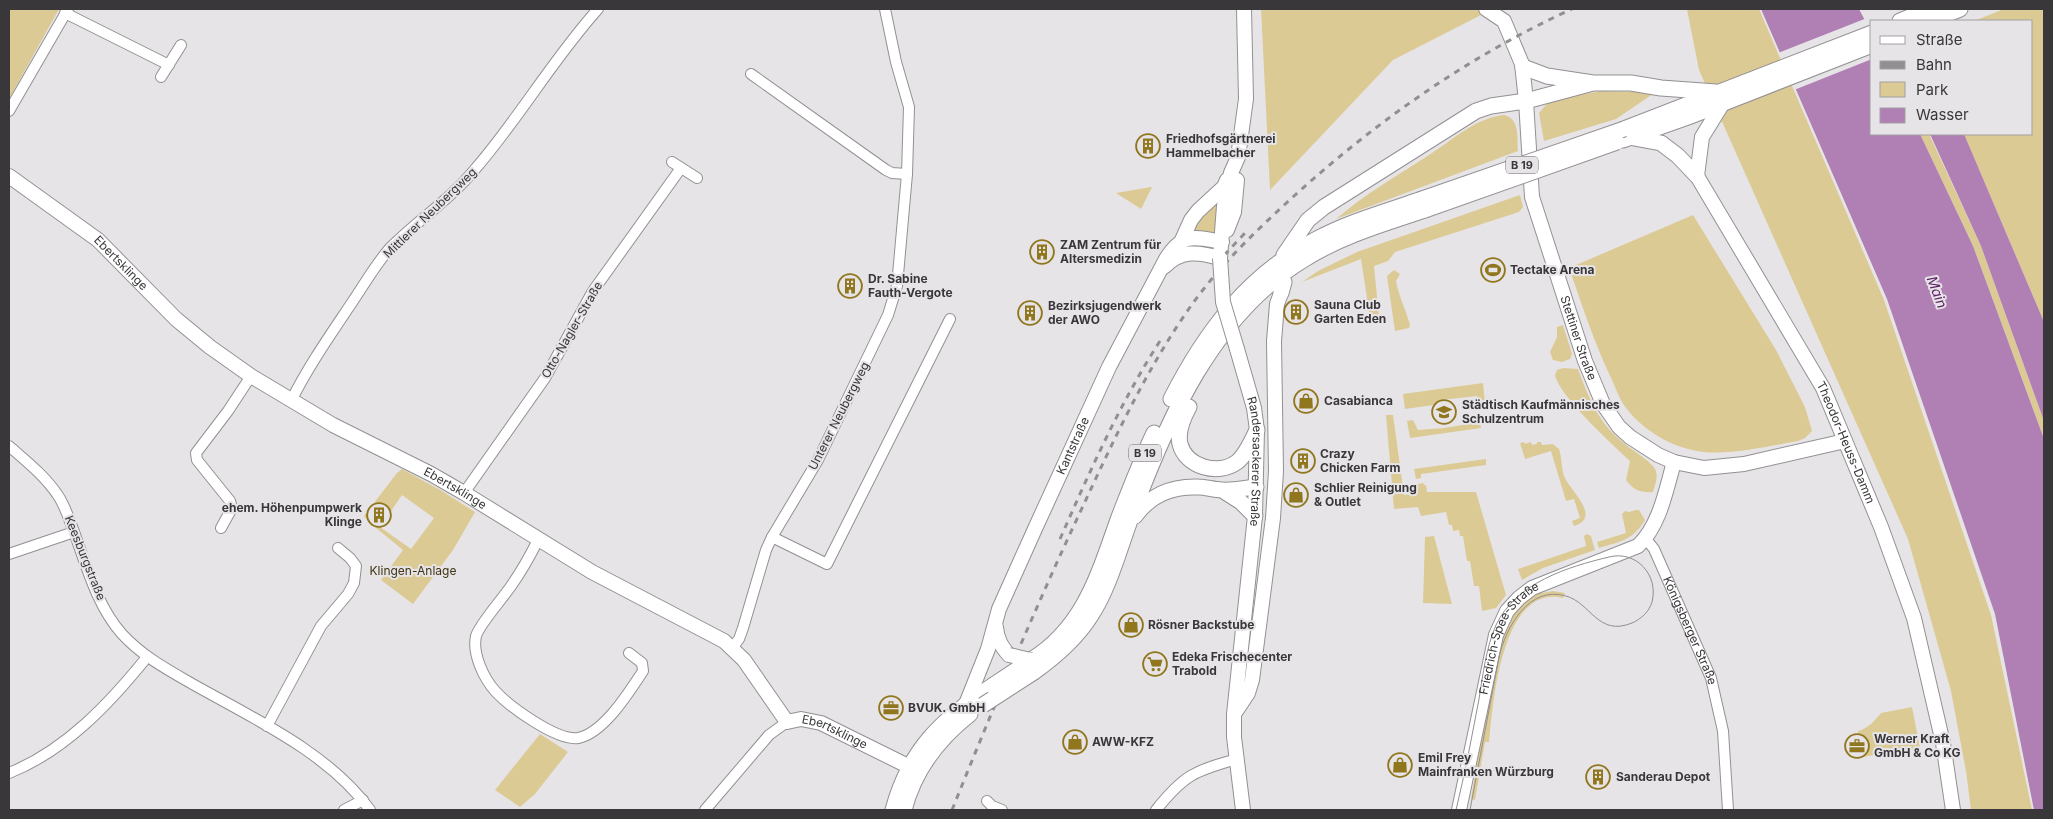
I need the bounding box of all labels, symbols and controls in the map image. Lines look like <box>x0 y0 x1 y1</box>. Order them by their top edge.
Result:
legend <box>1870 20 2033 135</box>
text: Straße <box>1916 30 1963 49</box>
text: Bahn <box>1916 55 1952 74</box>
text: Park <box>1916 80 1949 99</box>
text: Wasser <box>1916 105 1969 124</box>
place label: Friedhofsgärtnerei Hammelbacher <box>1166 131 1276 160</box>
building icon: Friedhofsgärtnerei Hammelbacher <box>1135 133 1161 159</box>
road number: B 19 <box>1506 156 1538 174</box>
street label: Mittlerer Neubergweg <box>380 164 479 261</box>
street label: Ebertsklinge <box>91 232 151 293</box>
place label: ZAM Zentrum für Altersmedizin <box>1060 237 1161 266</box>
building icon: ZAM Zentrum für Altersmedizin <box>1029 239 1055 265</box>
sports icon: Tectake Arena <box>1480 257 1506 283</box>
place label: Tectake Arena <box>1510 262 1595 277</box>
place label: Dr. Sabine Fauth-Vergote <box>868 271 953 300</box>
building icon: Dr. Sabine Fauth-Vergote <box>837 273 863 299</box>
water label: Main <box>1924 273 1951 310</box>
street label: Otto-Nagler-Straße <box>538 279 605 381</box>
street label: Stettiner Straße <box>1557 294 1600 382</box>
place label: Sauna Club Garten Eden <box>1314 297 1386 326</box>
place label: Bezirksjugendwerk der AWO <box>1048 298 1161 327</box>
building icon: Sauna Club Garten Eden <box>1283 299 1309 325</box>
building icon: Bezirksjugendwerk der AWO <box>1017 300 1043 326</box>
street label: Unterer Neubergweg <box>805 359 872 472</box>
street label: Theodor-Heuss-Damm <box>1814 378 1878 506</box>
shop icon: Casabianca <box>1293 388 1319 414</box>
place label: Casabianca <box>1324 393 1393 408</box>
street label: Randersackerer Straße <box>1244 395 1265 527</box>
place label: Städtisch Kaufmännisches Schulzentrum <box>1462 397 1620 426</box>
school or university icon: Städtisch Kaufmännisches Schulzentrum <box>1431 399 1457 425</box>
street label: Kantstraße <box>1053 414 1092 477</box>
road number: B 19 <box>1129 444 1161 462</box>
place label: Crazy Chicken Farm <box>1320 446 1401 475</box>
building icon: Crazy Chicken Farm <box>1290 448 1316 474</box>
street label: Ebertsklinge <box>421 464 490 512</box>
place label: Schlier Reinigung & Outlet <box>1314 480 1417 509</box>
shop icon: Schlier Reinigung & Outlet <box>1283 482 1309 508</box>
place label: ehem. Höhenpumpwerk Klinge <box>222 500 362 529</box>
building icon: ehem. Höhenpumpwerk Klinge <box>366 502 392 528</box>
street label: Keesburgstraße <box>62 513 109 602</box>
park label: Klingen-Anlage <box>370 563 456 578</box>
street label: Königsberger Straße <box>1660 574 1720 686</box>
street label: Friedrich-Spee-Straße <box>1476 578 1541 696</box>
shop icon: Rösner Backstube <box>1118 612 1144 638</box>
place label: Rösner Backstube <box>1148 617 1254 632</box>
place label: Edeka Frischecenter Trabold <box>1172 649 1292 678</box>
supermarket icon: Edeka Frischecenter Trabold <box>1142 651 1168 677</box>
office icon: BVUK. GmbH <box>878 695 904 721</box>
place label: BVUK. GmbH <box>908 700 985 715</box>
street label: Ebertsklinge <box>801 711 870 752</box>
shop icon: AWW-KFZ <box>1062 729 1088 755</box>
place label: Werner Kraft GmbH & Co KG <box>1874 731 1960 760</box>
office icon: Werner Kraft GmbH & Co KG <box>1844 733 1870 759</box>
place label: AWW-KFZ <box>1092 734 1154 749</box>
place label: Emil Frey Mainfranken Würzburg <box>1418 750 1554 779</box>
shop icon: Emil Frey Mainfranken Würzburg <box>1387 752 1413 778</box>
building icon: Sanderau Depot <box>1585 764 1611 790</box>
place label: Sanderau Depot <box>1616 769 1711 784</box>

